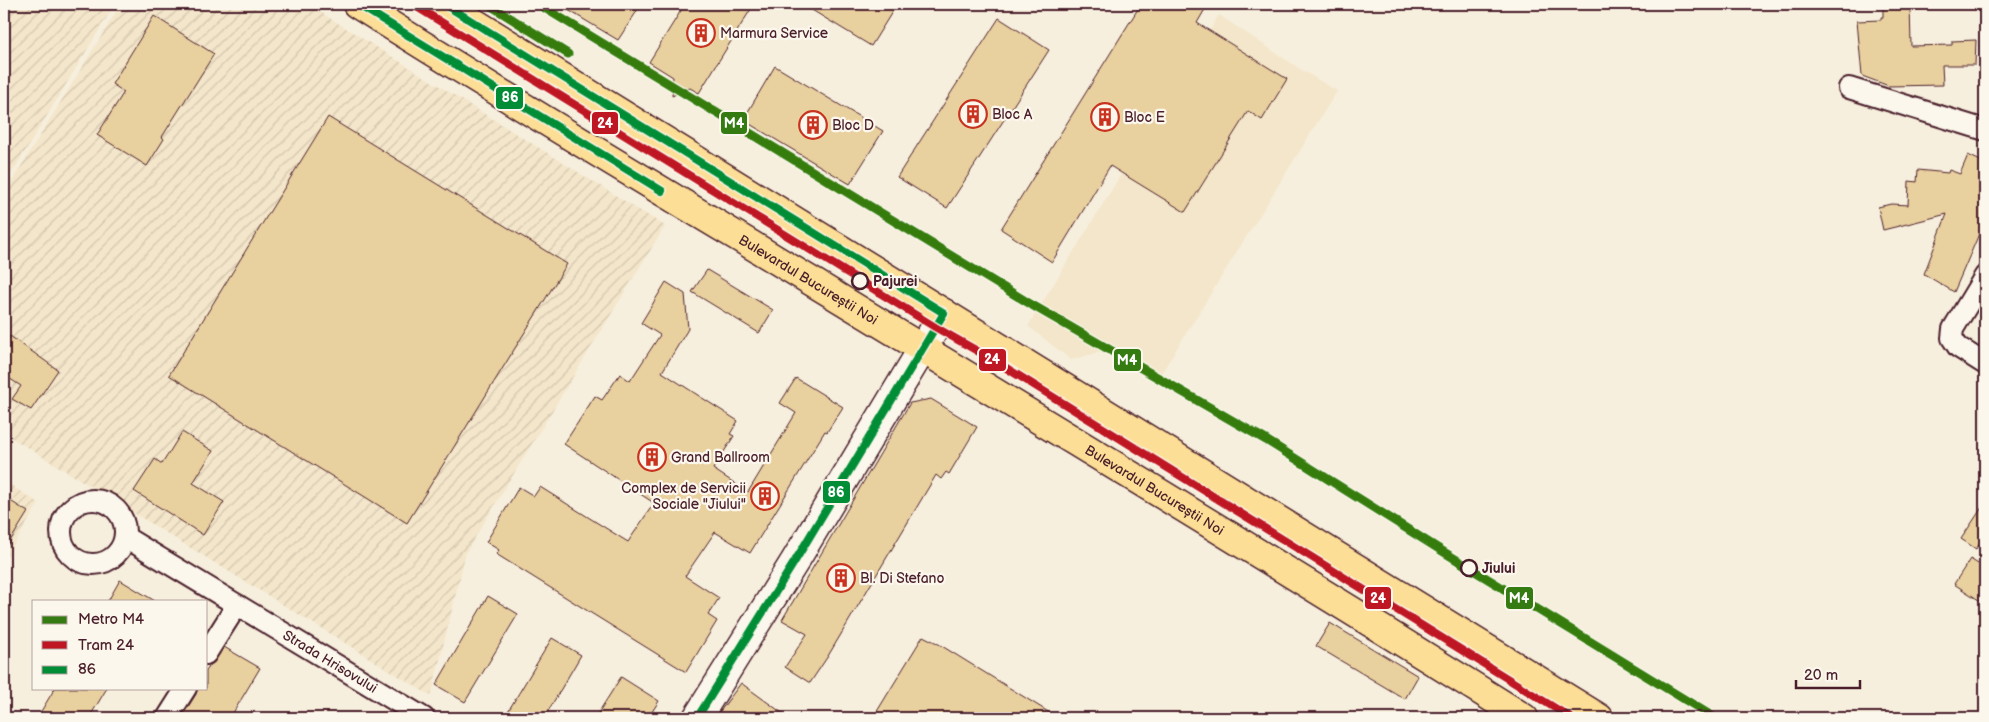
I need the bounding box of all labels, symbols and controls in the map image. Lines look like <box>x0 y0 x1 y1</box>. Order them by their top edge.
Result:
building icon: Marmura Service <box>686 18 716 48</box>
place label: Marmura Service <box>720 25 828 42</box>
line badge: 86 <box>495 86 524 110</box>
text: 86 <box>502 89 518 106</box>
building icon: Bloc A <box>958 99 988 129</box>
building icon: Bloc E <box>1090 102 1120 132</box>
place label: Bloc A <box>992 106 1033 123</box>
place label: Bloc E <box>1124 109 1165 126</box>
building icon: Bloc D <box>798 110 828 140</box>
line badge: 24 <box>591 111 619 135</box>
line badge: M4 <box>720 111 748 135</box>
text: 24 <box>597 115 614 132</box>
text: M4 <box>724 115 745 132</box>
place label: Bloc D <box>832 117 874 134</box>
street label: Bulevardul Bucureștii Noi <box>736 231 881 329</box>
marker: Pajurei <box>851 272 869 290</box>
place label: Pajurei <box>873 273 918 290</box>
line badge: 24 <box>978 348 1007 372</box>
line badge: M4 <box>1113 348 1142 372</box>
text: 24 <box>984 351 1001 368</box>
text: M4 <box>1117 352 1138 369</box>
street label: Bulevardul Bucureștii Noi <box>1082 441 1227 539</box>
building icon: Grand Ballroom <box>637 442 667 472</box>
place label: Grand Ballroom <box>671 449 770 466</box>
place label: Complex de Servicii Sociale "Jiului" <box>621 480 746 513</box>
line badge: 86 <box>822 480 851 504</box>
building icon: Complex de Servicii Sociale "Jiului" <box>750 481 780 511</box>
text: 86 <box>828 484 844 501</box>
marker: Jiului <box>1460 559 1478 577</box>
place label: Jiului <box>1482 560 1515 577</box>
building icon: Bl. Di Stefano <box>826 563 856 593</box>
place label: Bl. Di Stefano <box>860 570 944 587</box>
line badge: 24 <box>1364 586 1392 610</box>
line badge: M4 <box>1505 586 1534 610</box>
text: 24 <box>1370 590 1387 607</box>
text: M4 <box>1509 590 1530 607</box>
legend <box>32 600 208 690</box>
text: Metro M4 <box>78 610 144 629</box>
street label: Strada Hrisovului <box>280 627 380 697</box>
text: Tram 24 <box>78 636 134 655</box>
scale bar <box>1796 657 1860 689</box>
text: 86 <box>78 660 96 679</box>
text: 20 m <box>1804 666 1838 685</box>

